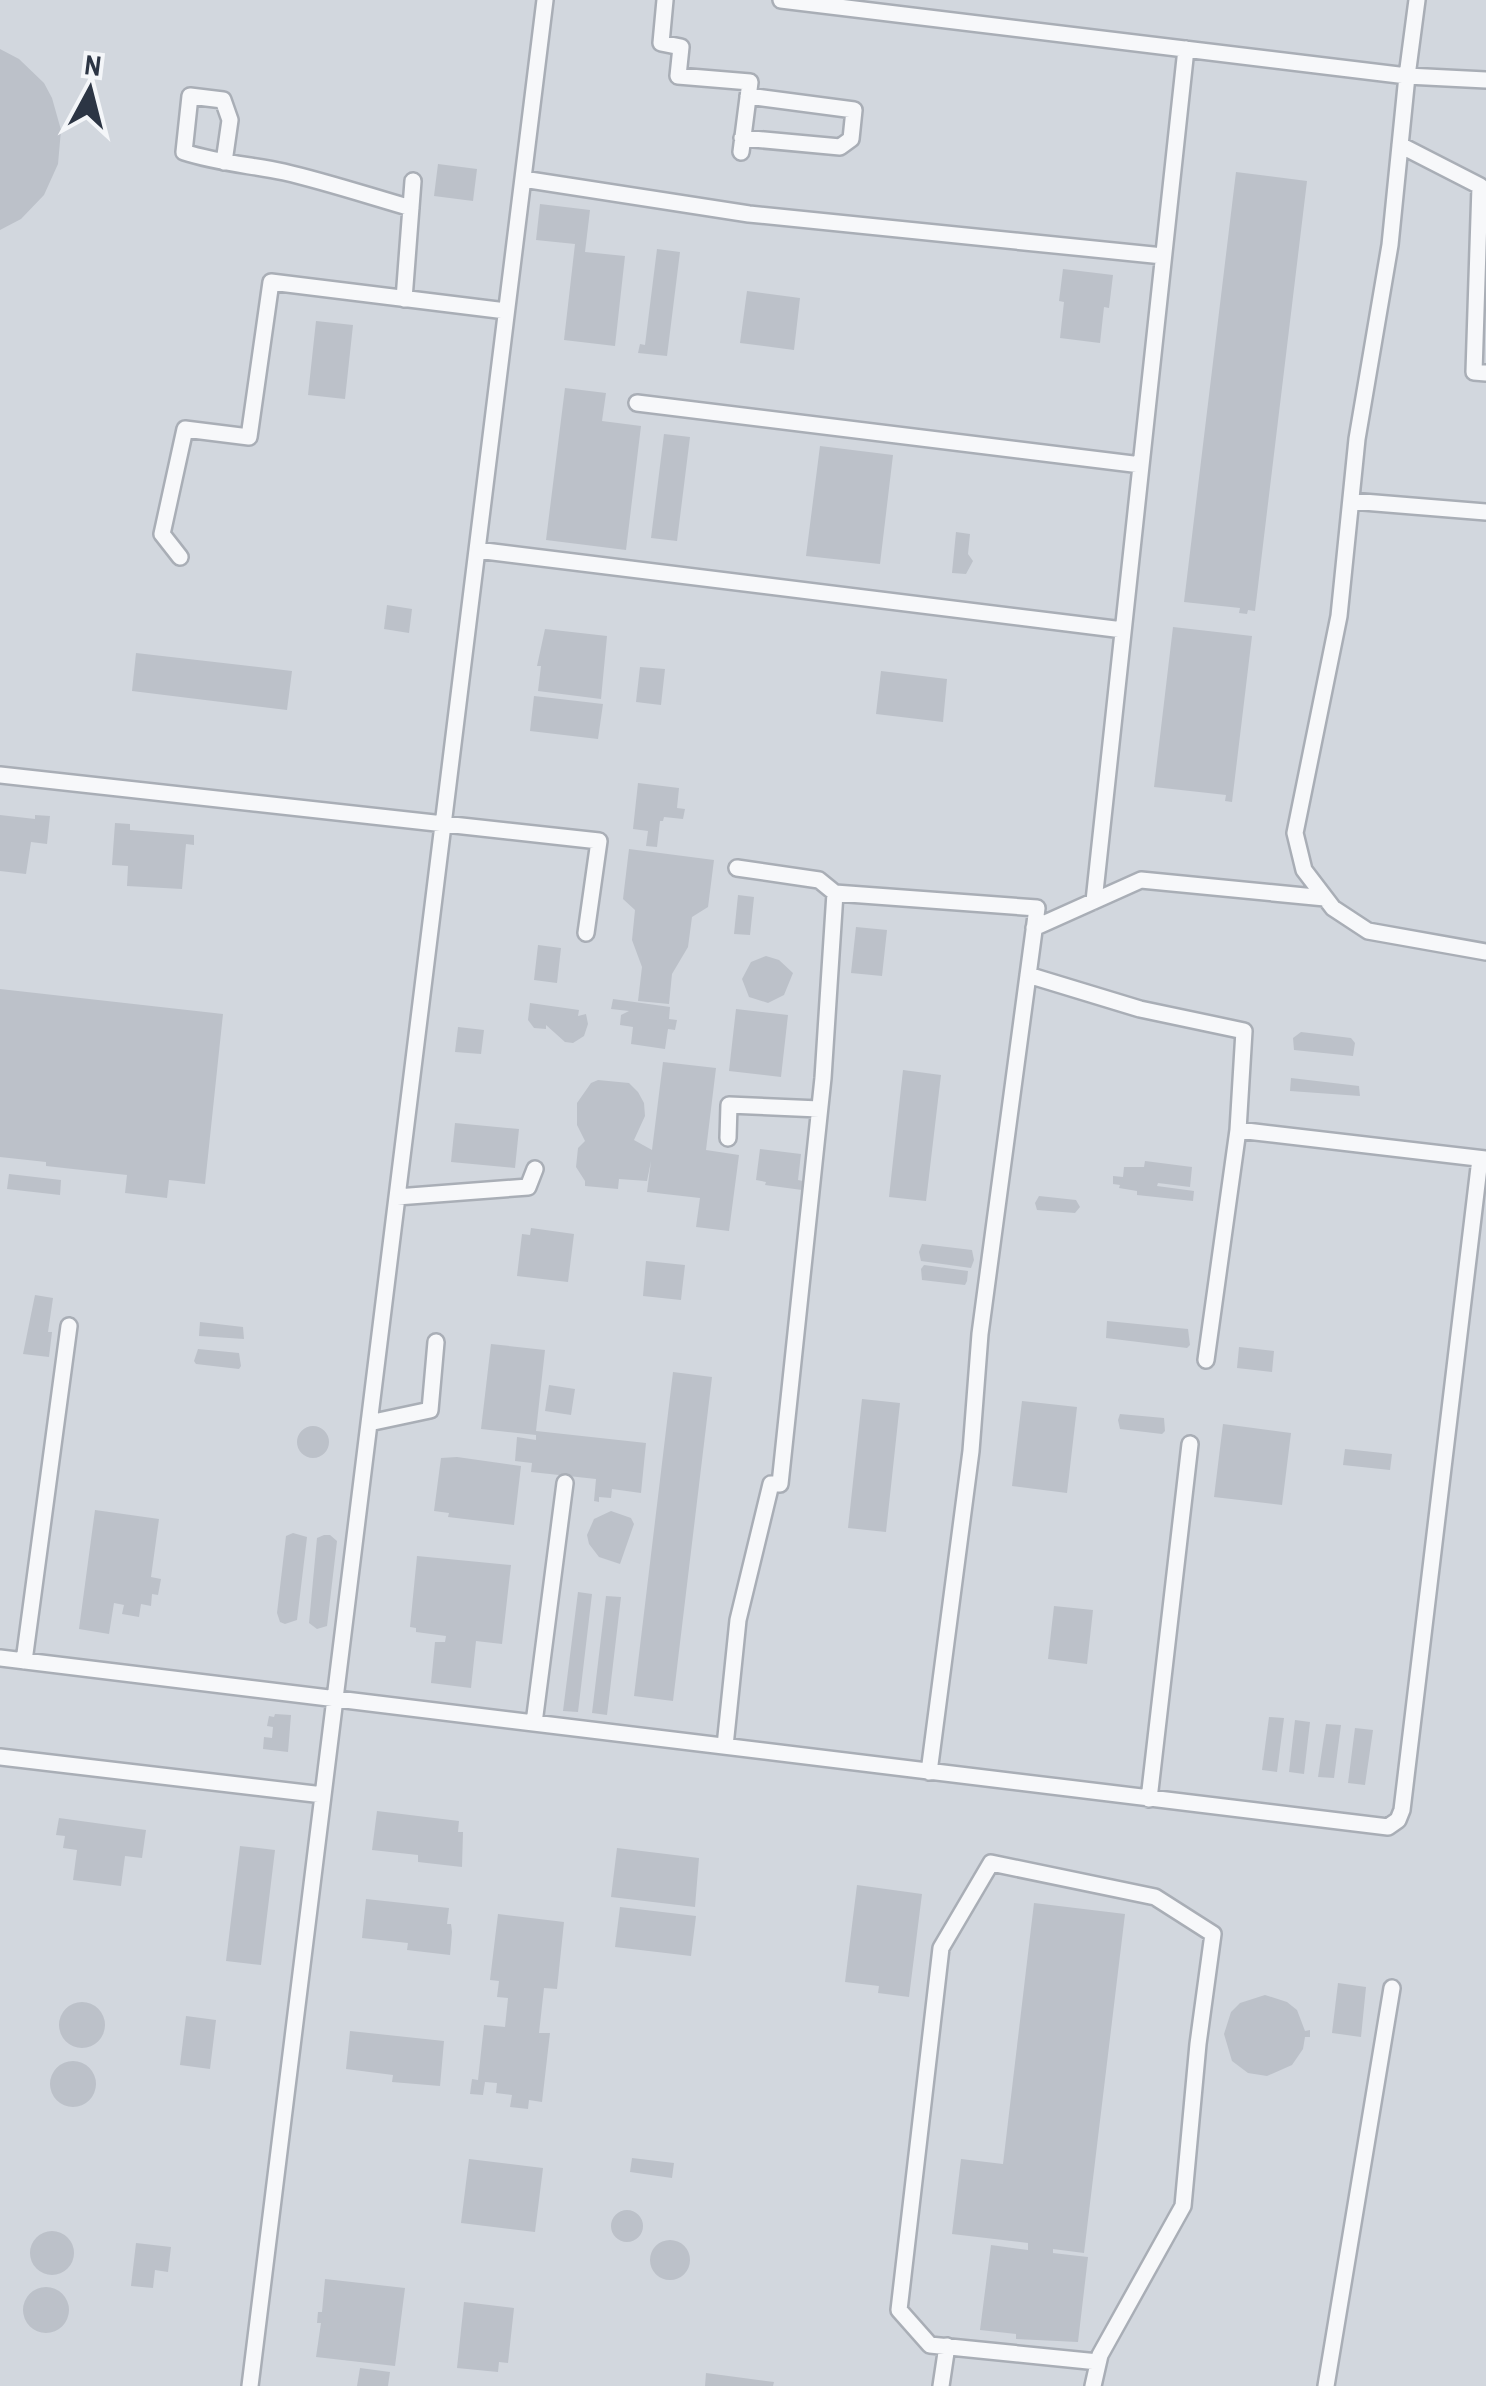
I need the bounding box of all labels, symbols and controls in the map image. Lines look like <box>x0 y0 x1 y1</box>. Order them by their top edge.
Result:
north arrow <box>40 40 140 140</box>
text: N <box>83 45 104 85</box>

